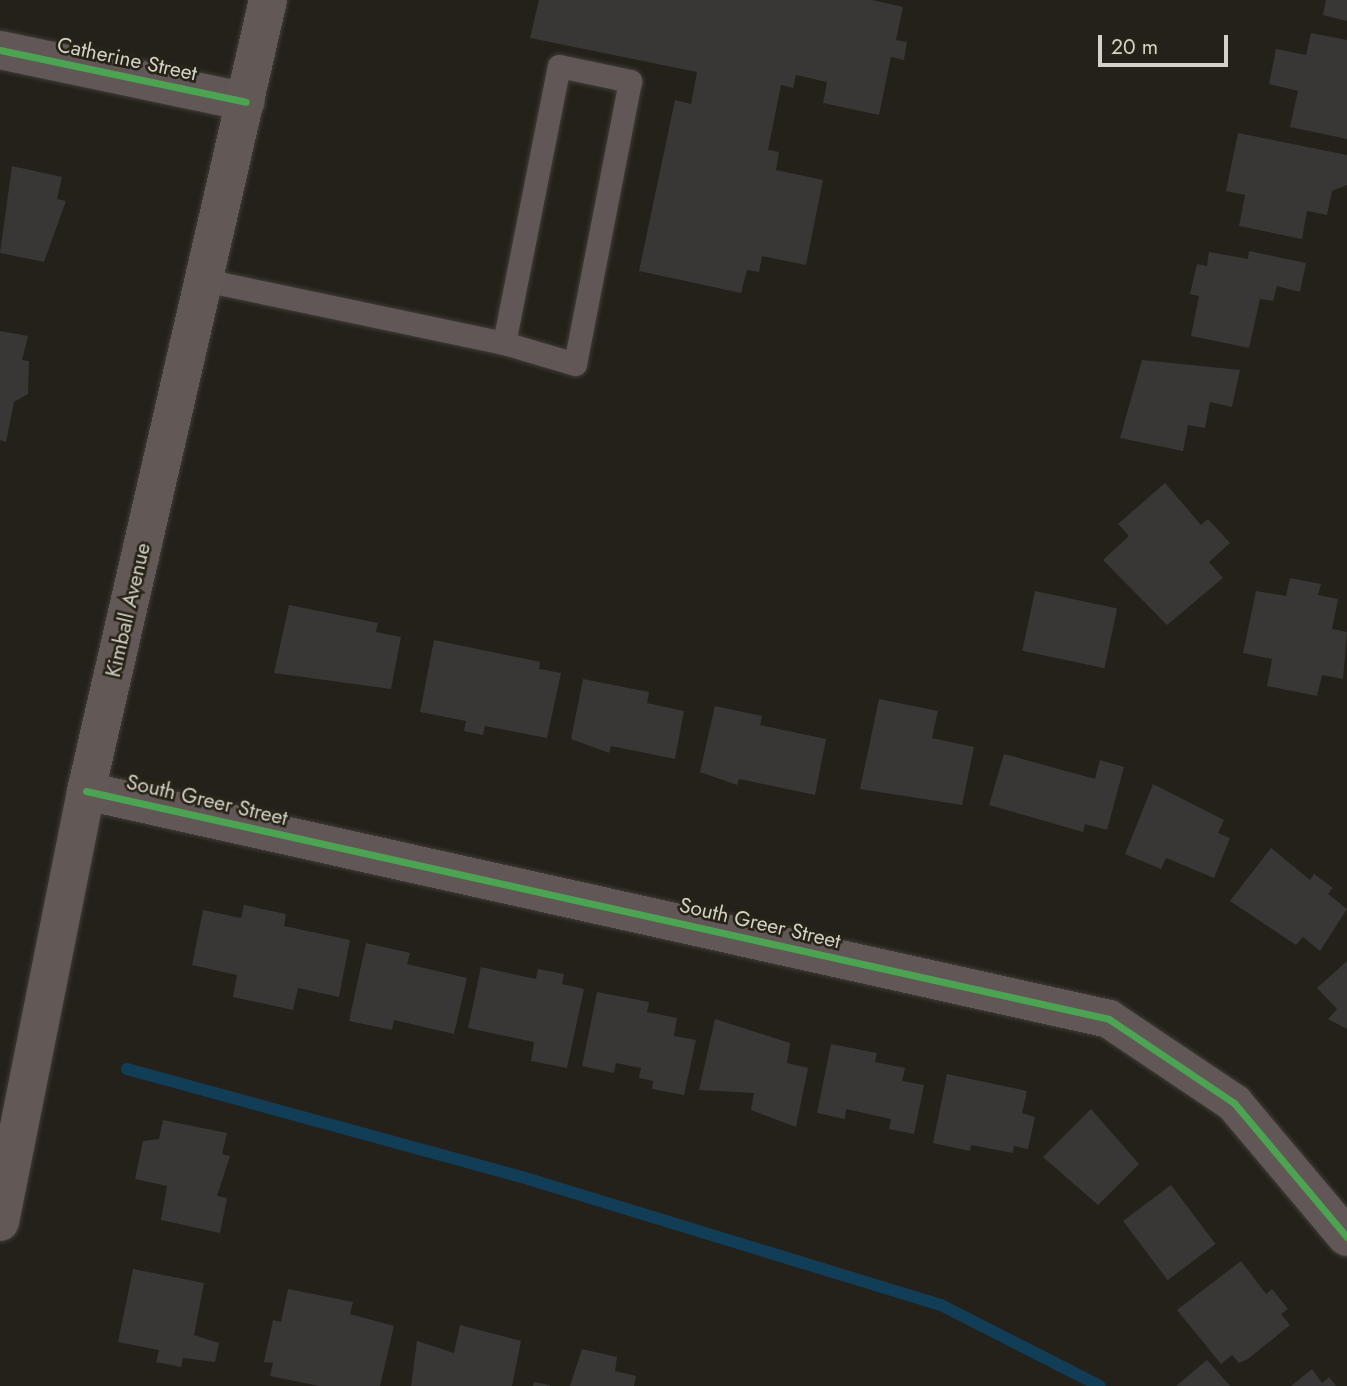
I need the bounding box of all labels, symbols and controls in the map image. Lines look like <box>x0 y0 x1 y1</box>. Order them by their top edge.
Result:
scale bar <box>1102 21 1232 65</box>
street label: Catherine Street <box>55 32 199 86</box>
text: 20 m <box>1111 32 1158 62</box>
street label: Kimball Avenue <box>100 540 156 680</box>
street label: South Greer Street <box>124 769 290 831</box>
street label: South Greer Street <box>677 892 843 954</box>

